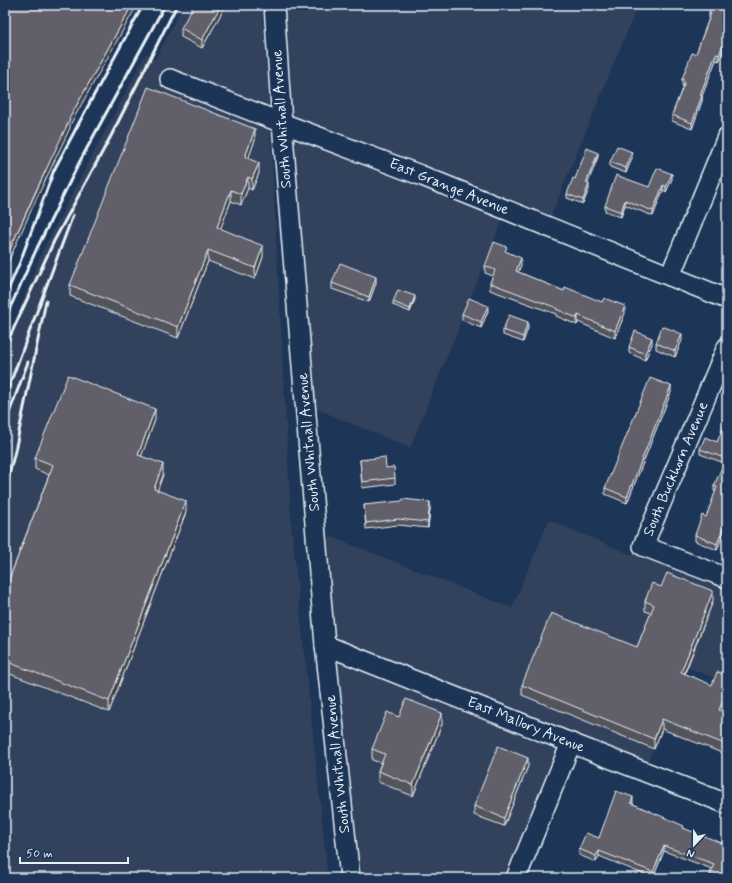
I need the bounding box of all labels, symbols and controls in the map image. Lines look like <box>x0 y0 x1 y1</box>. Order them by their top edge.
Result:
street label: South Whitnall Avenue <box>267 49 297 189</box>
street label: East Grange Avenue <box>386 154 512 220</box>
street label: South Whitnall Avenue <box>293 372 325 512</box>
street label: South Buckhorn Avenue <box>638 398 714 540</box>
street label: East Mallory Avenue <box>464 692 588 758</box>
street label: South Whitnall Avenue <box>321 694 355 834</box>
north arrow <box>674 825 714 865</box>
scale bar <box>20 839 128 865</box>
text: N <box>685 845 697 861</box>
text: 50 m <box>26 846 53 862</box>

